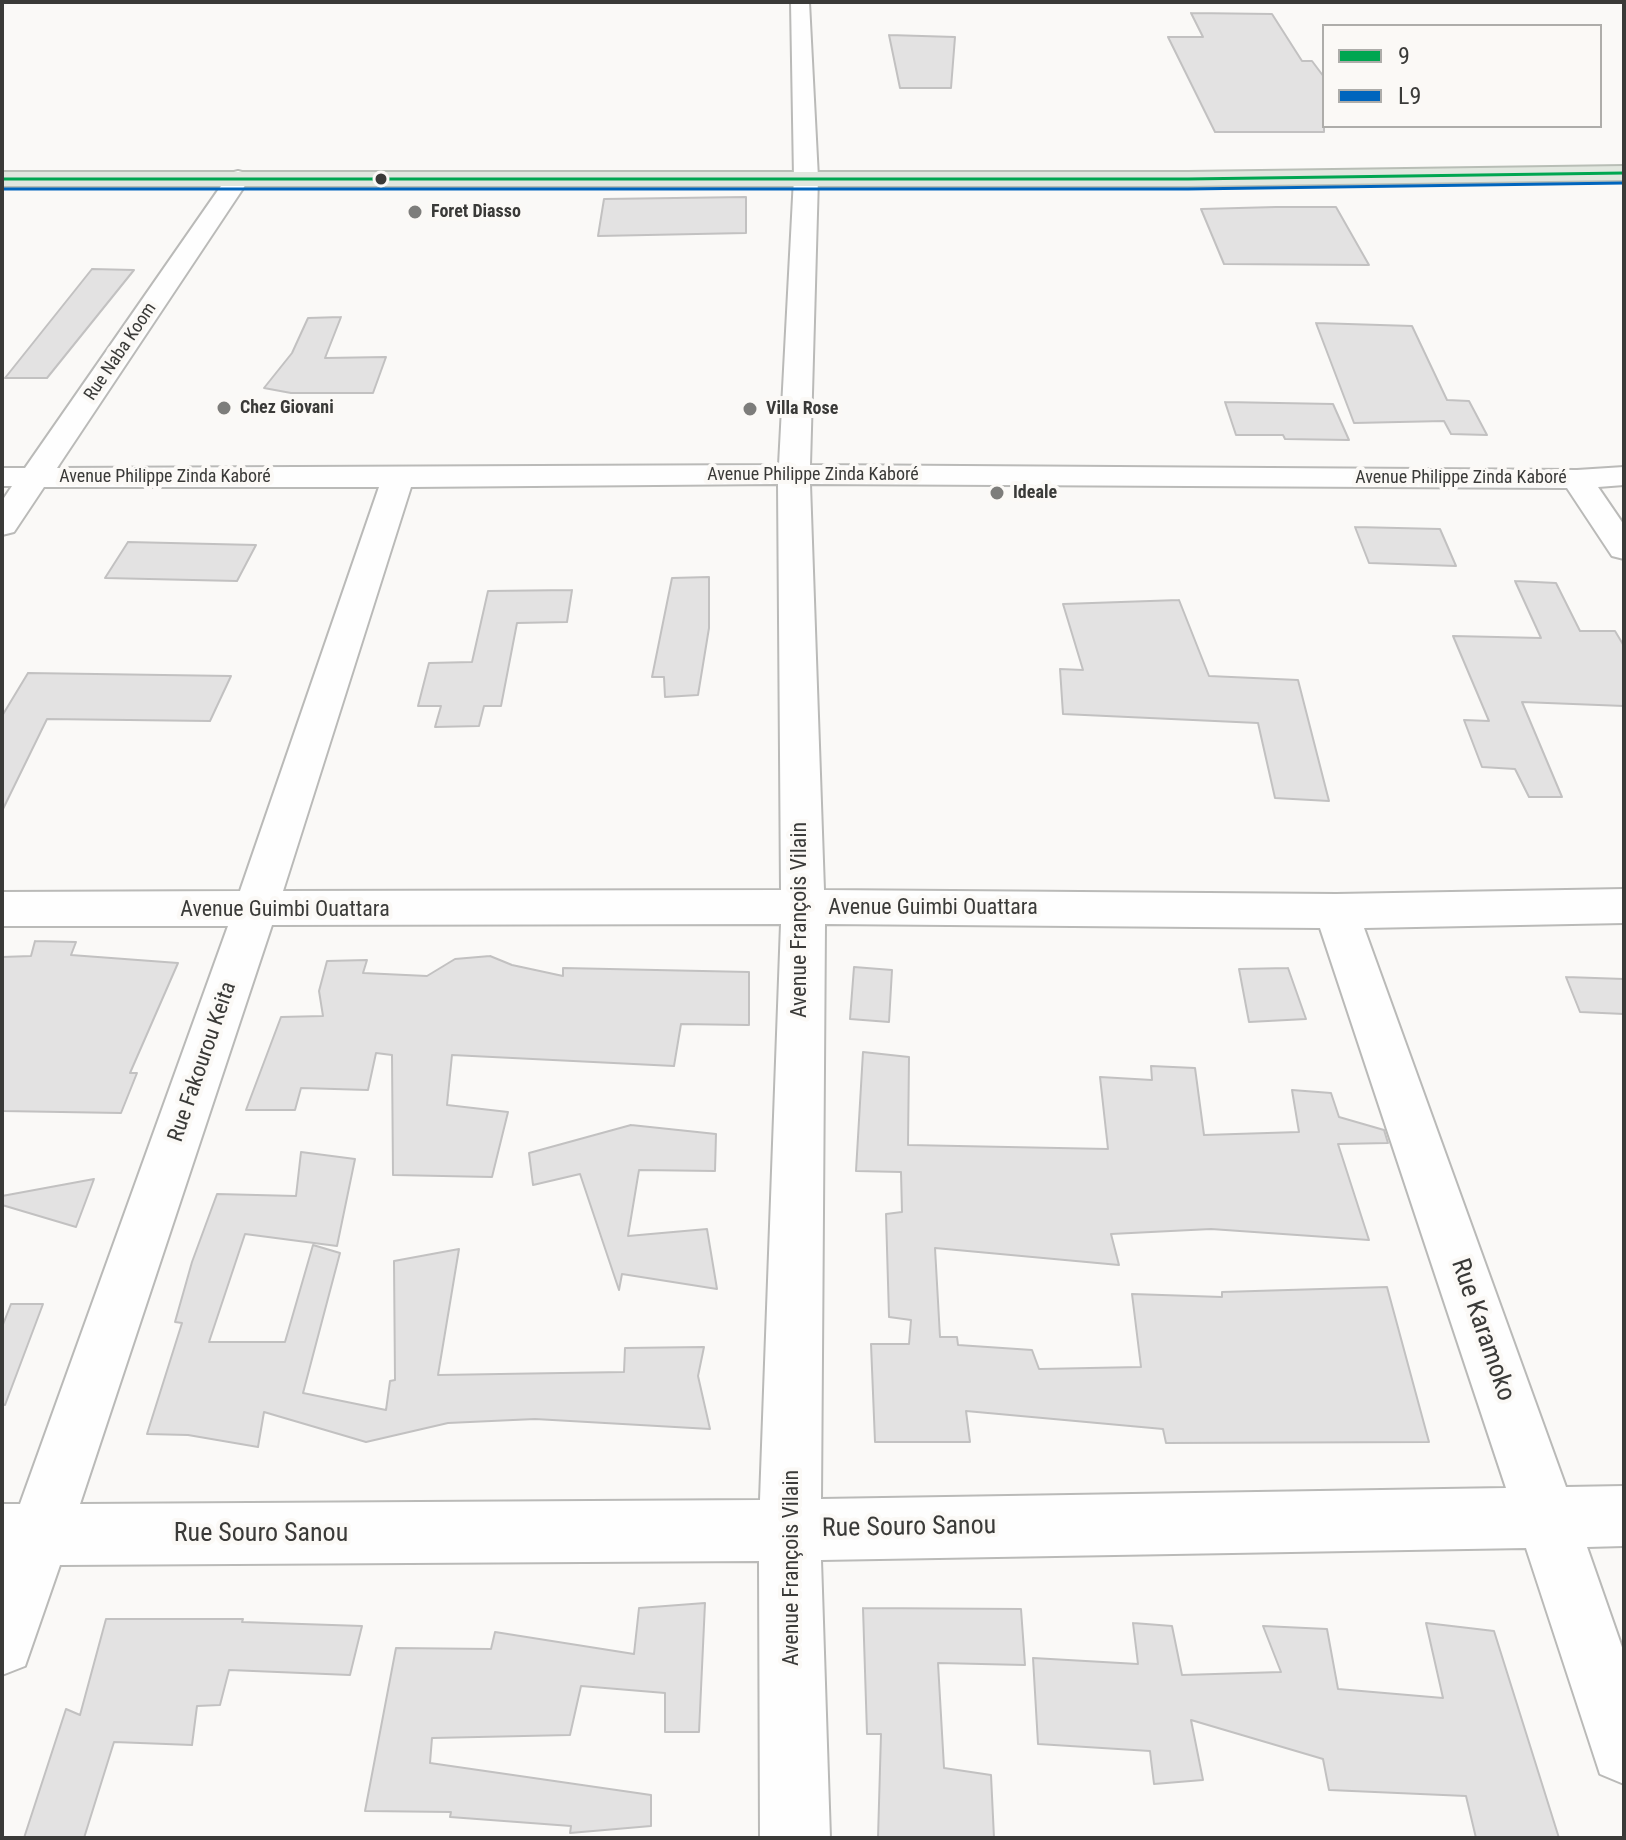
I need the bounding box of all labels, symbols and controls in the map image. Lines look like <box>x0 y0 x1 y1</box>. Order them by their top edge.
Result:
legend <box>1322 24 1602 128</box>
text: 9 <box>1398 42 1410 70</box>
text: L9 <box>1398 82 1421 110</box>
unlabelled marker <box>373 171 389 187</box>
place label: Foret Diasso <box>431 201 521 223</box>
marker: Foret Diasso <box>406 203 424 221</box>
street label: Rue Naba Koom <box>80 299 162 405</box>
place label: Chez Giovani <box>240 397 334 419</box>
place label: Villa Rose <box>766 398 838 420</box>
marker: Chez Giovani <box>215 399 233 417</box>
marker: Villa Rose <box>741 400 759 418</box>
street label: Avenue Philippe Zinda Kaboré <box>707 464 919 486</box>
street label: Avenue Philippe Zinda Kaboré <box>59 466 271 488</box>
street label: Avenue Philippe Zinda Kaboré <box>1355 467 1567 489</box>
place label: Ideale <box>1013 482 1057 504</box>
marker: Ideale <box>988 484 1006 502</box>
street label: Avenue François Vilain <box>787 822 813 1018</box>
street label: Avenue Guimbi Ouattara <box>828 895 1038 921</box>
street label: Avenue Guimbi Ouattara <box>180 897 390 923</box>
street label: Rue Fakourou Keita <box>163 979 243 1145</box>
street label: Rue Karamoko <box>1443 1255 1521 1405</box>
street label: Avenue François Vilain <box>779 1470 805 1666</box>
street label: Rue Souro Sanou <box>822 1511 996 1545</box>
street label: Rue Souro Sanou <box>174 1518 348 1550</box>

